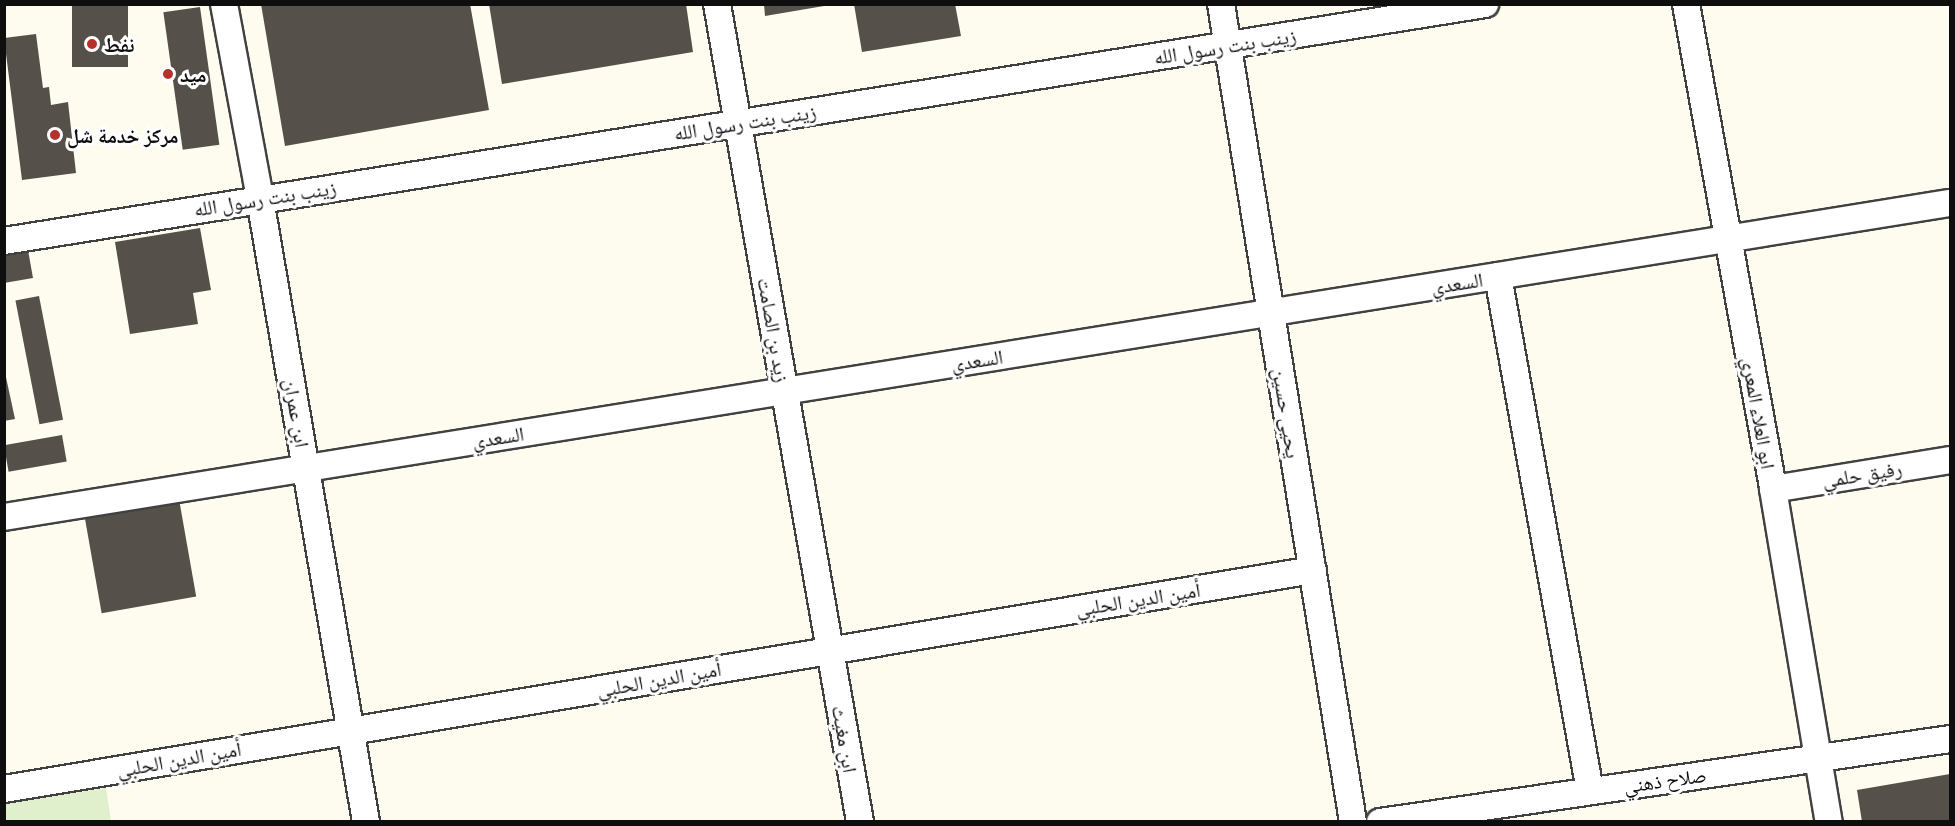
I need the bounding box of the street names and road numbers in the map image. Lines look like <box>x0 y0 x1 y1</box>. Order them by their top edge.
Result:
street label: زينب بنت رسول الله <box>1152 23 1298 69</box>
street label: زينب بنت رسول الله <box>672 99 818 145</box>
street label: زينب بنت رسول الله <box>192 175 338 221</box>
street label: السعدي <box>1429 267 1485 299</box>
street label: زيد بن الصامت <box>753 276 795 384</box>
street label: السعدي <box>949 344 1005 376</box>
street label: ابو العلاء المعري <box>1737 355 1781 471</box>
street label: يحيى حسين <box>1268 366 1306 460</box>
street label: ابن عمران <box>279 377 315 449</box>
street label: السعدي <box>470 421 526 453</box>
street label: رفيق حلمي <box>1820 456 1904 492</box>
street label: أمين الدين الحلبي <box>1074 577 1202 621</box>
street label: أمين الدين الحلبي <box>595 656 723 702</box>
street label: ابن مغيث <box>827 704 863 774</box>
street label: أمين الدين الحلبي <box>115 736 243 782</box>
street label: صلاح ذهني <box>1622 762 1708 798</box>

